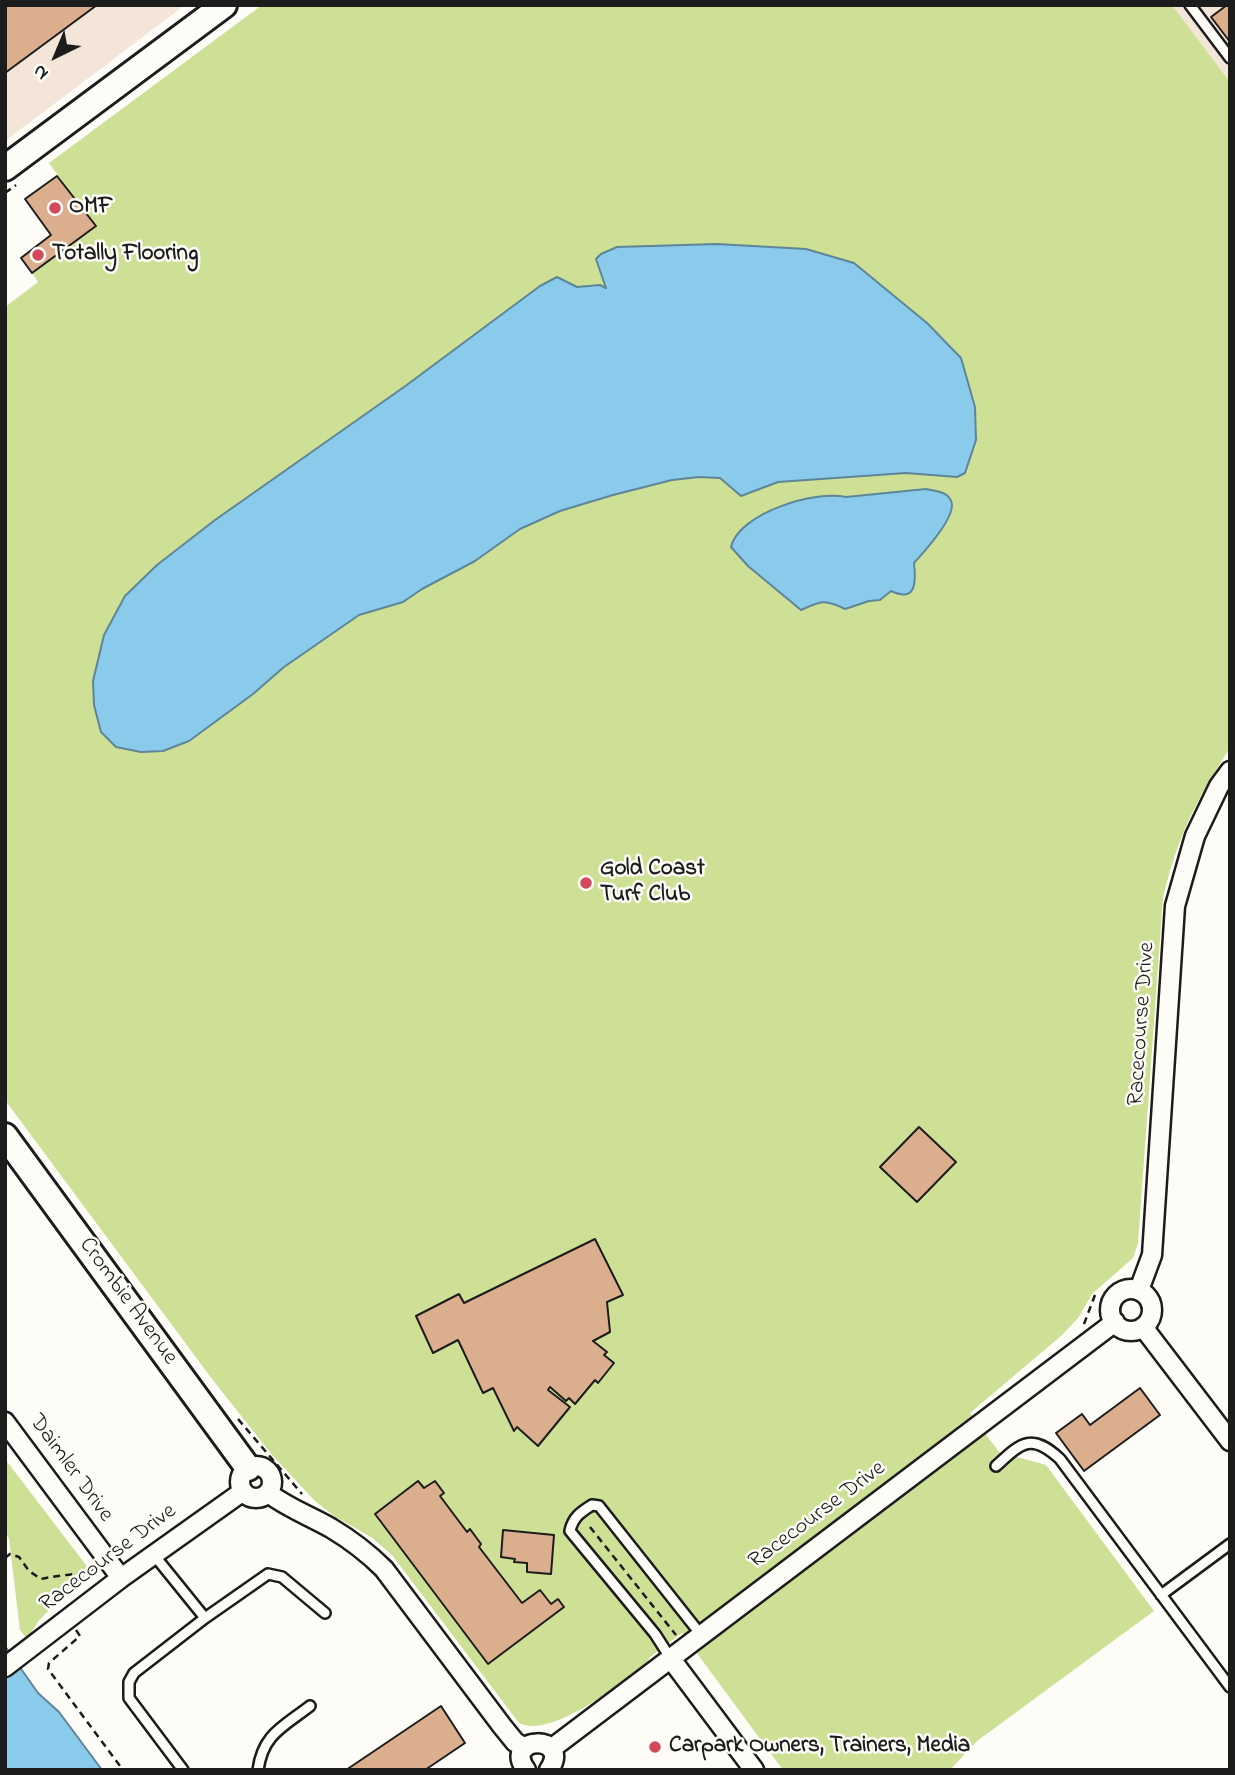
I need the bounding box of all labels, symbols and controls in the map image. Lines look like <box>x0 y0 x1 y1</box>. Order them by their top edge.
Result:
north arrow <box>21 21 91 91</box>
text: N <box>27 57 55 86</box>
place label: OMF <box>69 194 113 222</box>
marker: OMF <box>47 200 63 216</box>
place label: Totally Flooring <box>52 241 198 269</box>
marker: Totally Flooring <box>30 247 46 263</box>
place label: Gold Coast Turf Club <box>600 856 705 910</box>
marker: Gold Coast Turf Club <box>578 875 594 891</box>
street label: Racecourse Drive <box>1124 941 1162 1107</box>
street label: Crombie Avenue <box>72 1233 182 1371</box>
street label: Daimler Drive <box>22 1410 118 1528</box>
street label: Racecourse Drive <box>744 1456 892 1576</box>
street label: Racecourse Drive <box>35 1499 183 1619</box>
place label: Carpark Owners, Trainers, Media <box>669 1733 970 1761</box>
marker: Carpark Owners, Trainers, Media <box>647 1739 663 1755</box>

